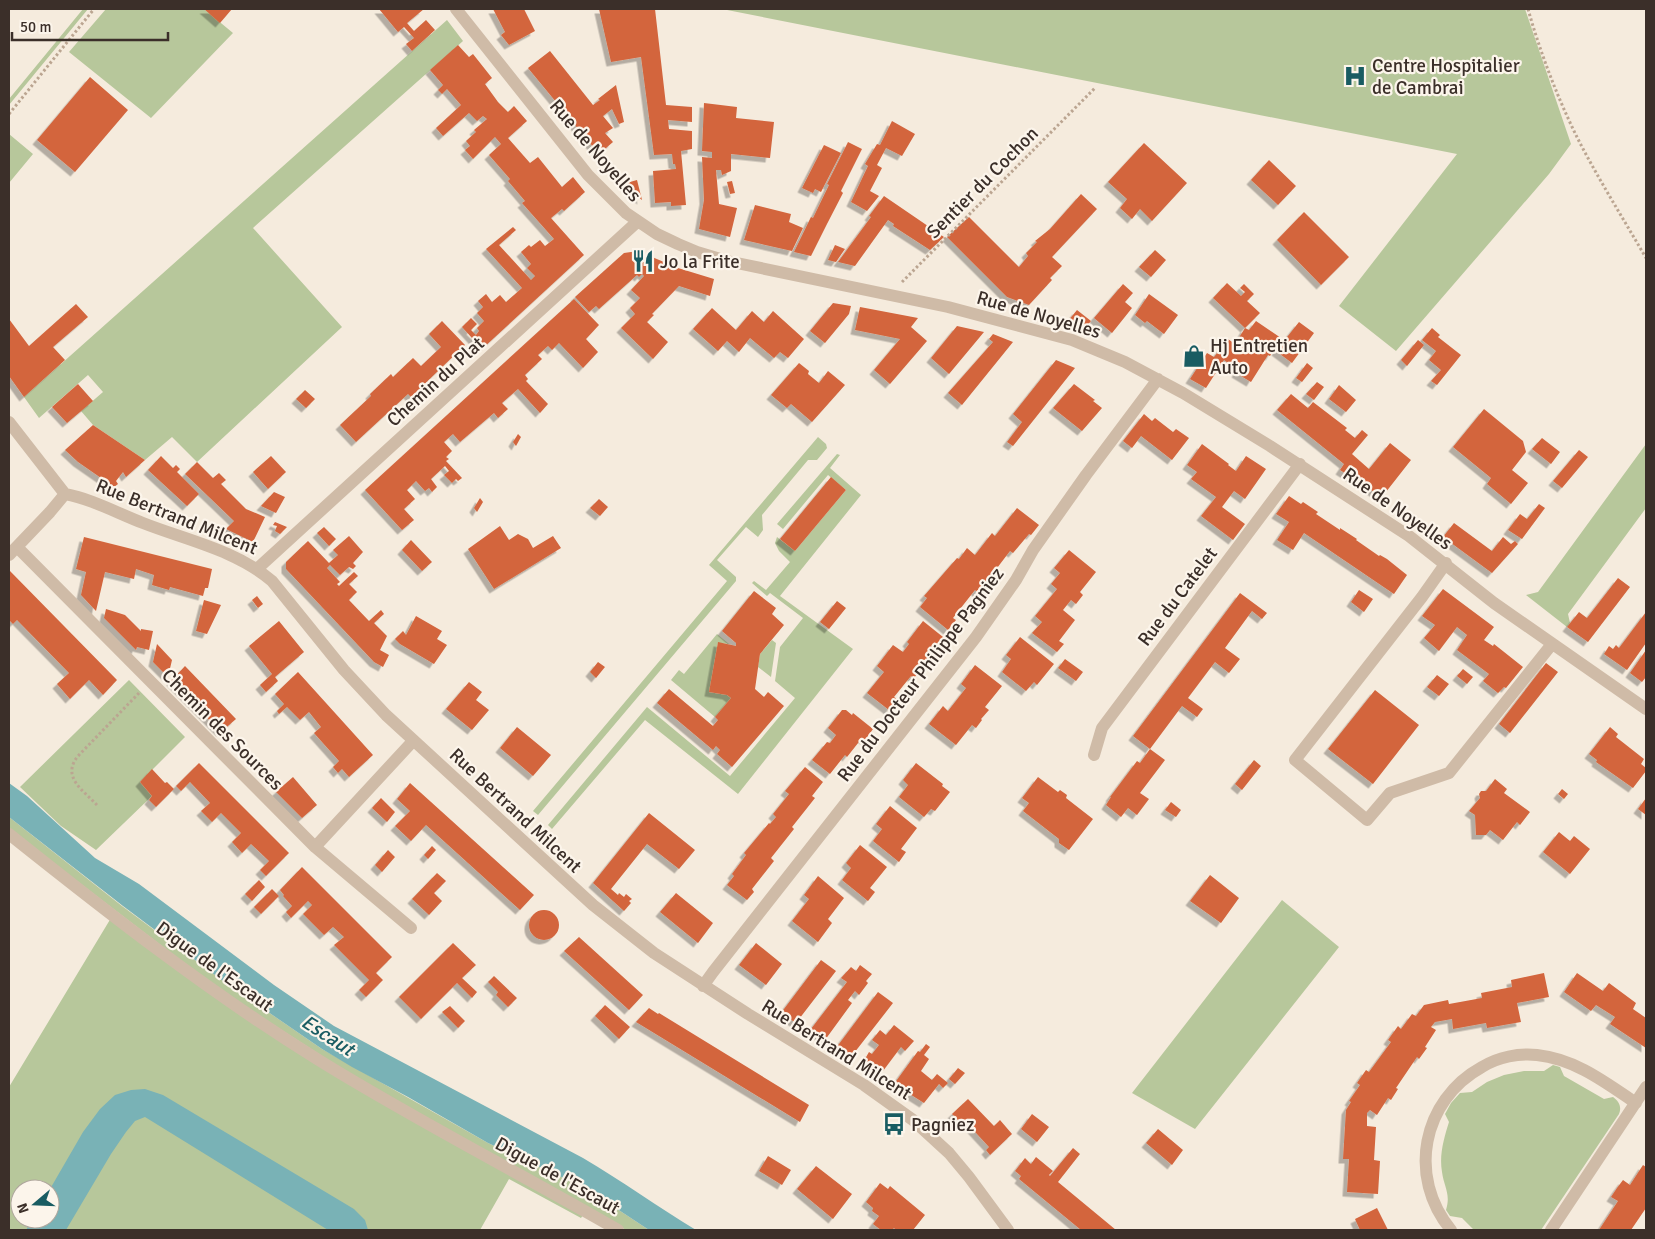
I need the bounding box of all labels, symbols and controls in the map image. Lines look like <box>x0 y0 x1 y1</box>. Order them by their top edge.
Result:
scale bar <box>12 10 169 42</box>
text: 50 m <box>20 18 51 36</box>
place label: Centre Hospitalier de Cambrai <box>1372 54 1520 100</box>
hospital icon: Centre Hospitalier de Cambrai <box>1342 63 1368 89</box>
street label: Rue de Noyelles <box>544 94 646 207</box>
street label: Sentier du Cochon <box>922 122 1044 244</box>
restaurant icon: Jo la Frite <box>630 248 656 274</box>
place label: Jo la Frite <box>660 250 740 274</box>
street label: Rue de Noyelles <box>974 286 1104 344</box>
street label: Chemin du Plat <box>382 331 490 432</box>
place label: Hj Entretien Auto <box>1210 334 1308 380</box>
shop icon: Hj Entretien Auto <box>1181 343 1207 369</box>
street label: Rue de Noyelles <box>1338 462 1457 555</box>
street label: Rue Bertrand Milcent <box>92 474 261 560</box>
street label: Rue du Catelet <box>1133 542 1223 651</box>
street label: Rue du Docteur Philippe Pagniez <box>832 563 1009 787</box>
street label: Chemin des Sources <box>156 664 288 796</box>
street label: Rue Bertrand Milcent <box>444 743 587 879</box>
street label: Digue de l'Escaut <box>151 916 278 1018</box>
street label: Rue Bertrand Milcent <box>757 994 916 1106</box>
water label: Escaut <box>297 1009 360 1063</box>
bus stop icon: Pagniez <box>881 1111 907 1137</box>
place label: Pagniez <box>911 1113 974 1137</box>
street label: Digue de l'Escaut <box>491 1132 624 1220</box>
north arrow <box>10 1179 60 1229</box>
text: N <box>14 1201 33 1215</box>

